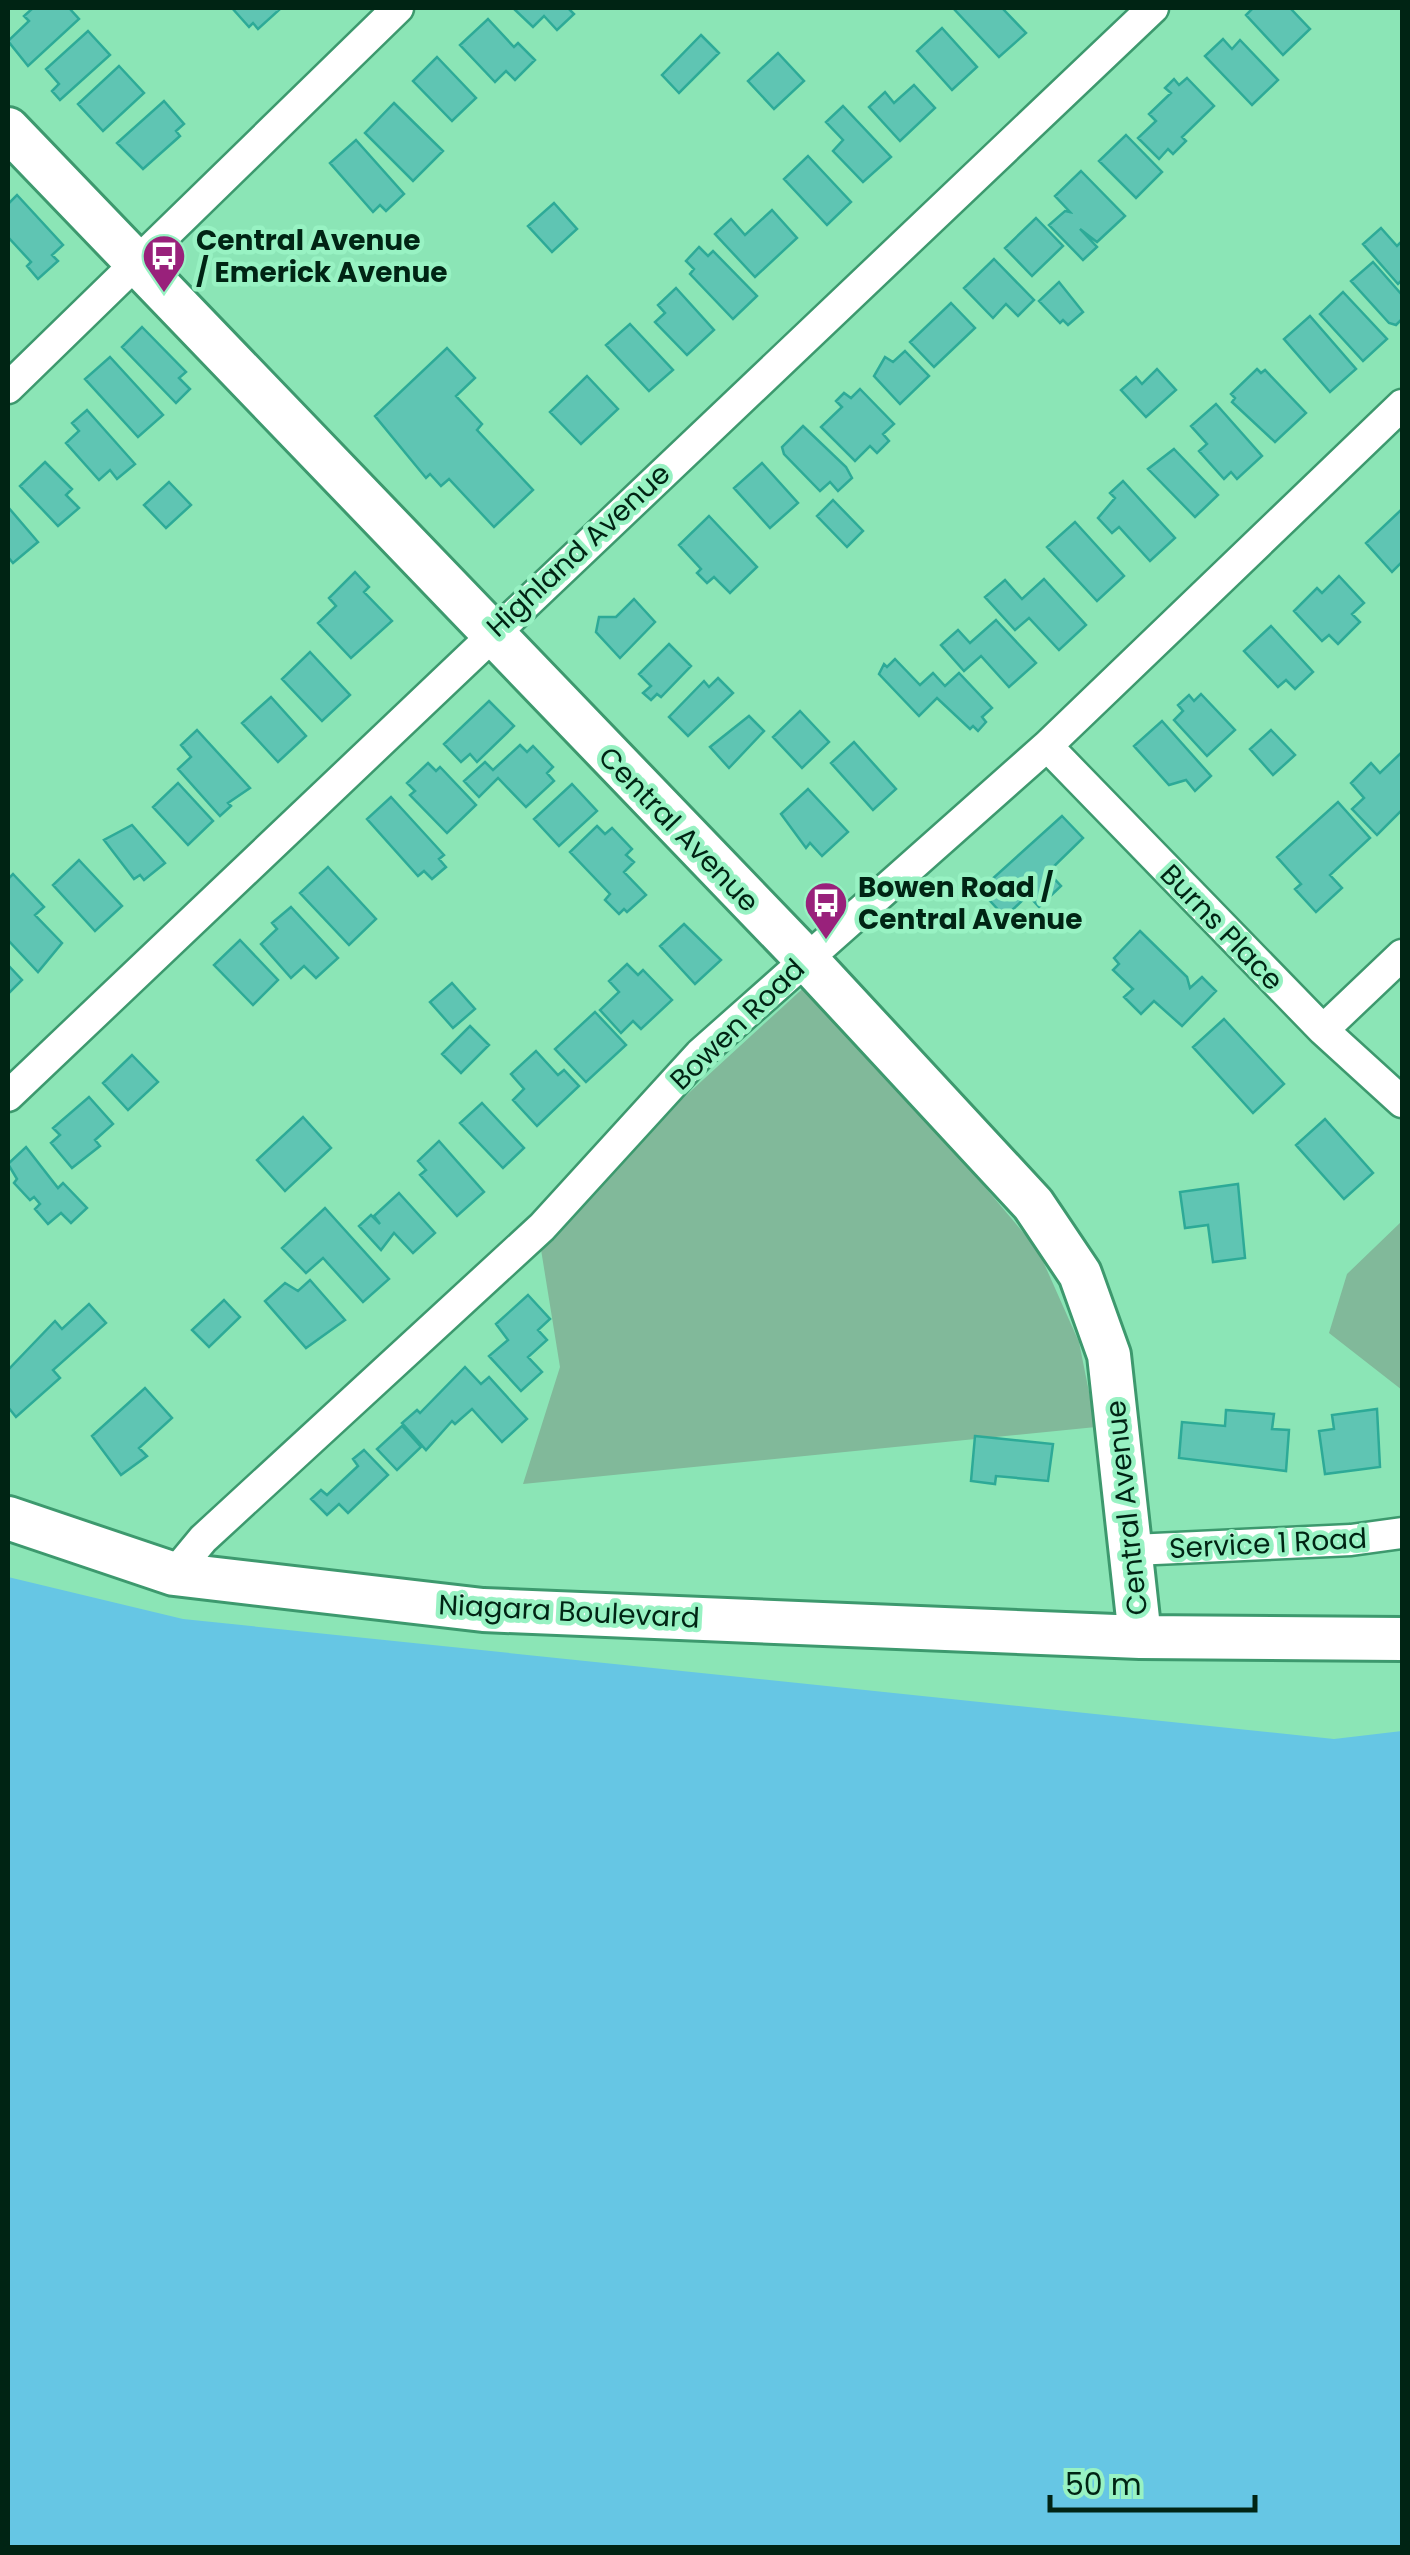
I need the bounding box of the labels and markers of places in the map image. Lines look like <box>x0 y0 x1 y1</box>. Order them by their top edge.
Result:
place label: Central Avenue / Emerick Avenue <box>196 221 448 292</box>
bus stop icon: Central Avenue / Emerick Avenue <box>141 233 187 294</box>
place label: Bowen Road / Central Avenue <box>858 868 1082 939</box>
bus stop icon: Bowen Road / Central Avenue <box>803 880 849 941</box>

